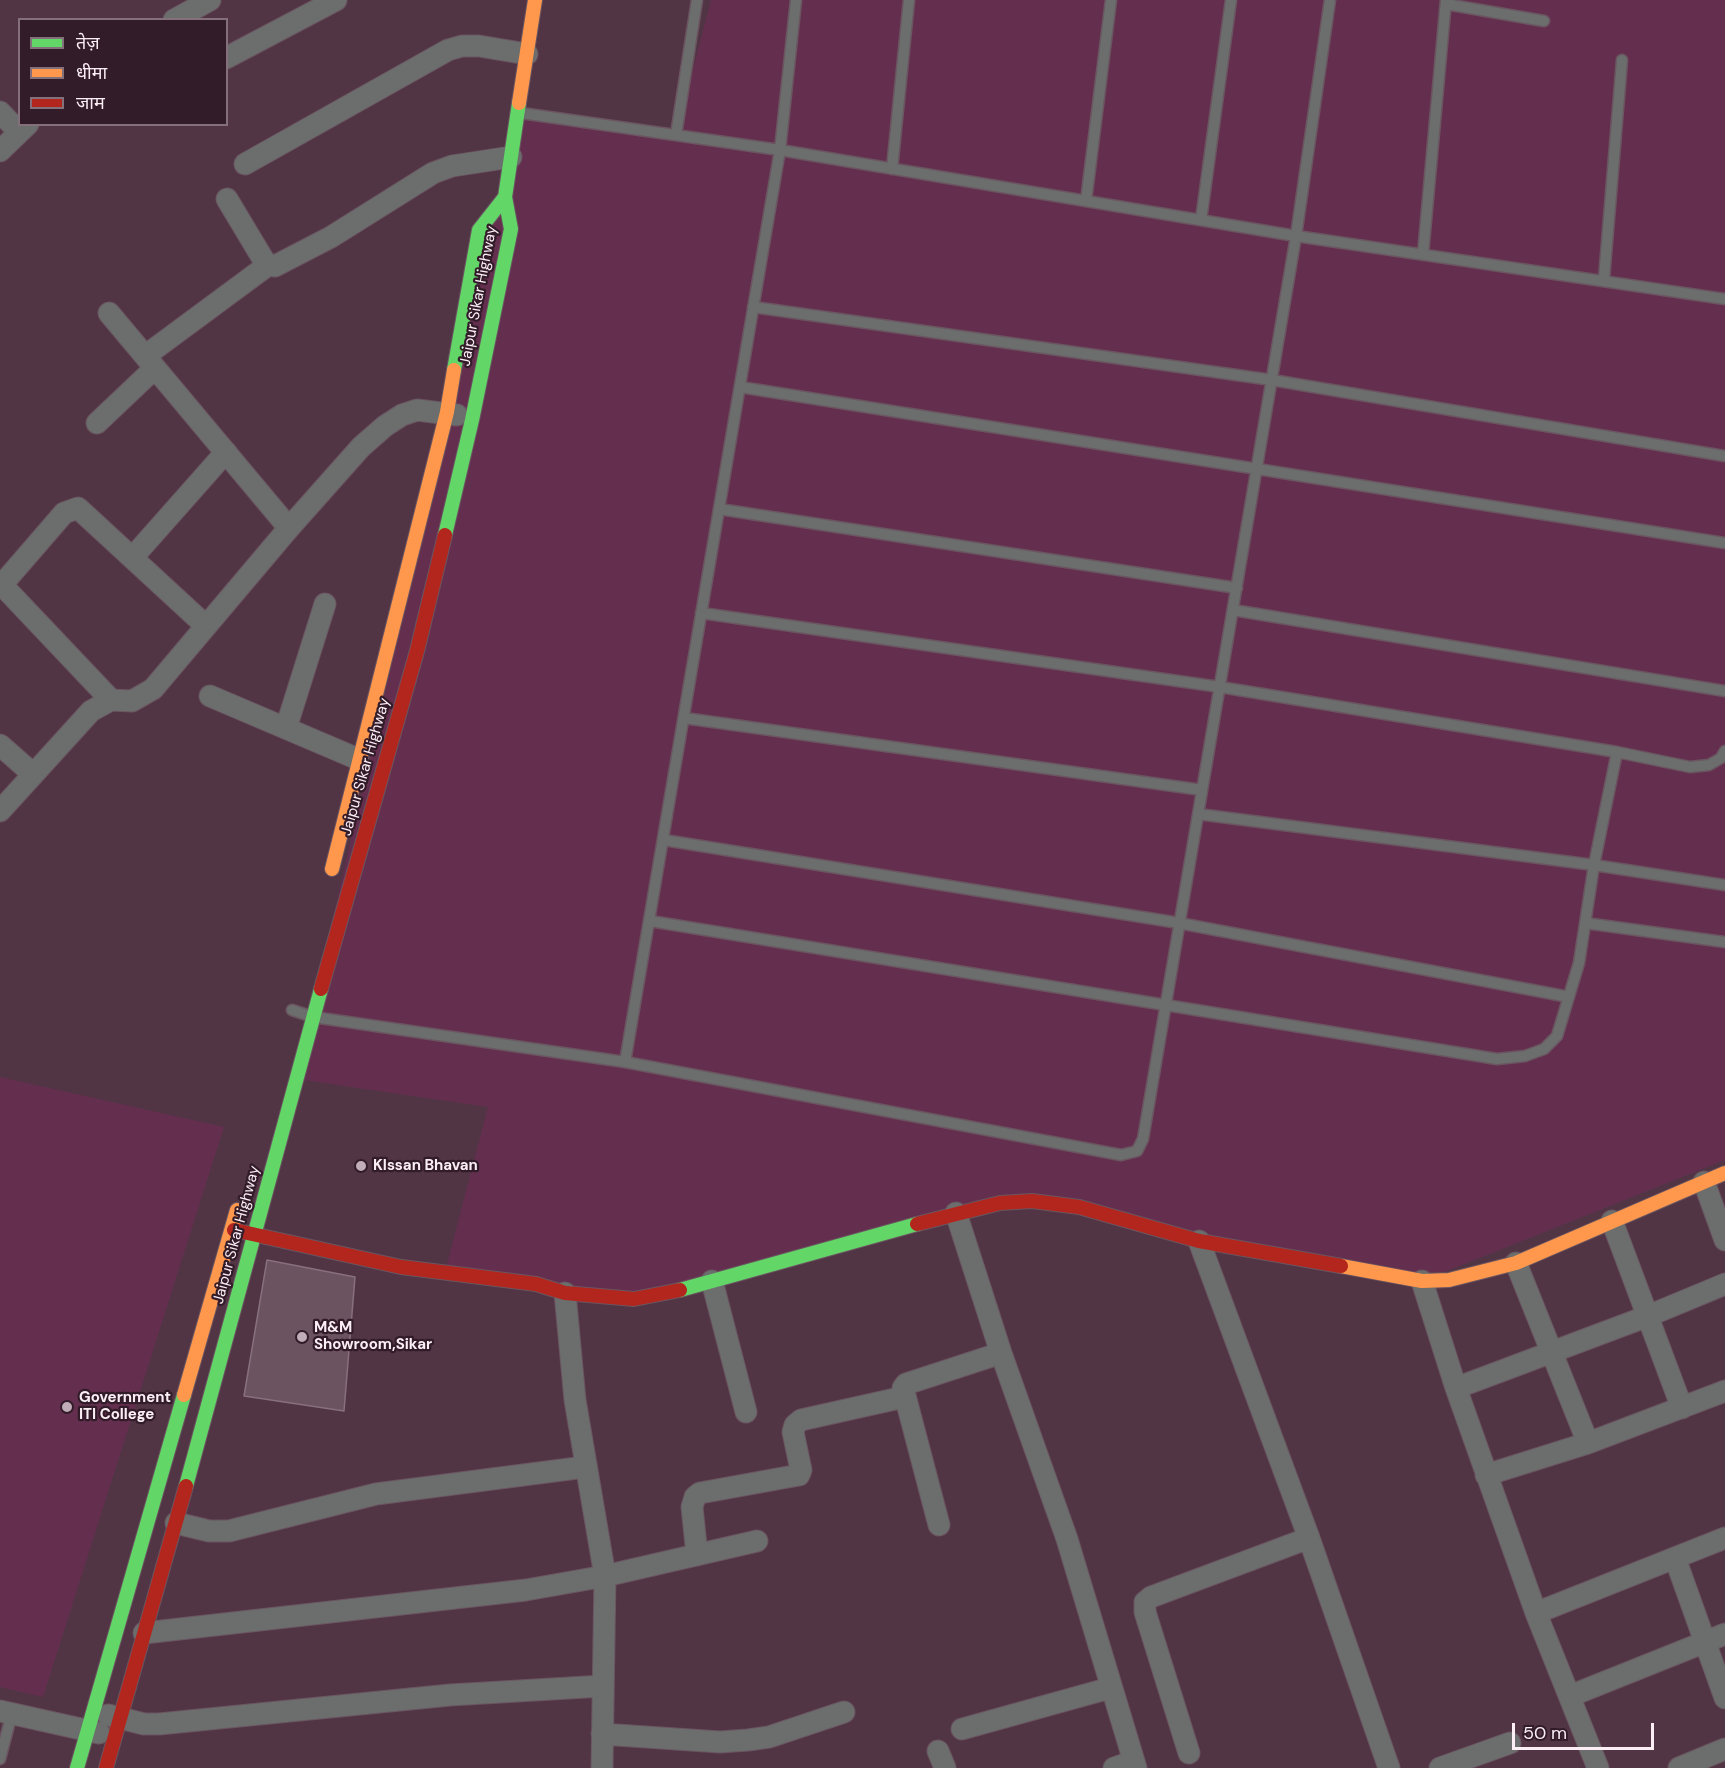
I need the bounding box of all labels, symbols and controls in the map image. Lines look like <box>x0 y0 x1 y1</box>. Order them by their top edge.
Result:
legend <box>18 18 228 126</box>
text: तेज़ <box>76 31 100 55</box>
text: धीमा <box>76 61 107 85</box>
text: जाम <box>76 91 105 115</box>
street label: Jaipur Sikar Highway <box>457 224 501 368</box>
street label: Jaipur Sikar Highway <box>338 696 394 838</box>
place label: KIssan Bhavan <box>373 1157 478 1175</box>
marker: KIssan Bhavan <box>354 1159 368 1173</box>
street label: Jaipur Sikar Highway <box>210 1164 264 1306</box>
place label: M&M Showroom,Sikar <box>314 1319 432 1354</box>
marker: M&M Showroom,Sikar <box>295 1330 309 1344</box>
place label: Government ITI College <box>79 1389 171 1424</box>
marker: Government ITI College <box>60 1400 74 1414</box>
scale bar <box>1515 1711 1658 1749</box>
text: 50 m <box>1523 1721 1567 1745</box>

